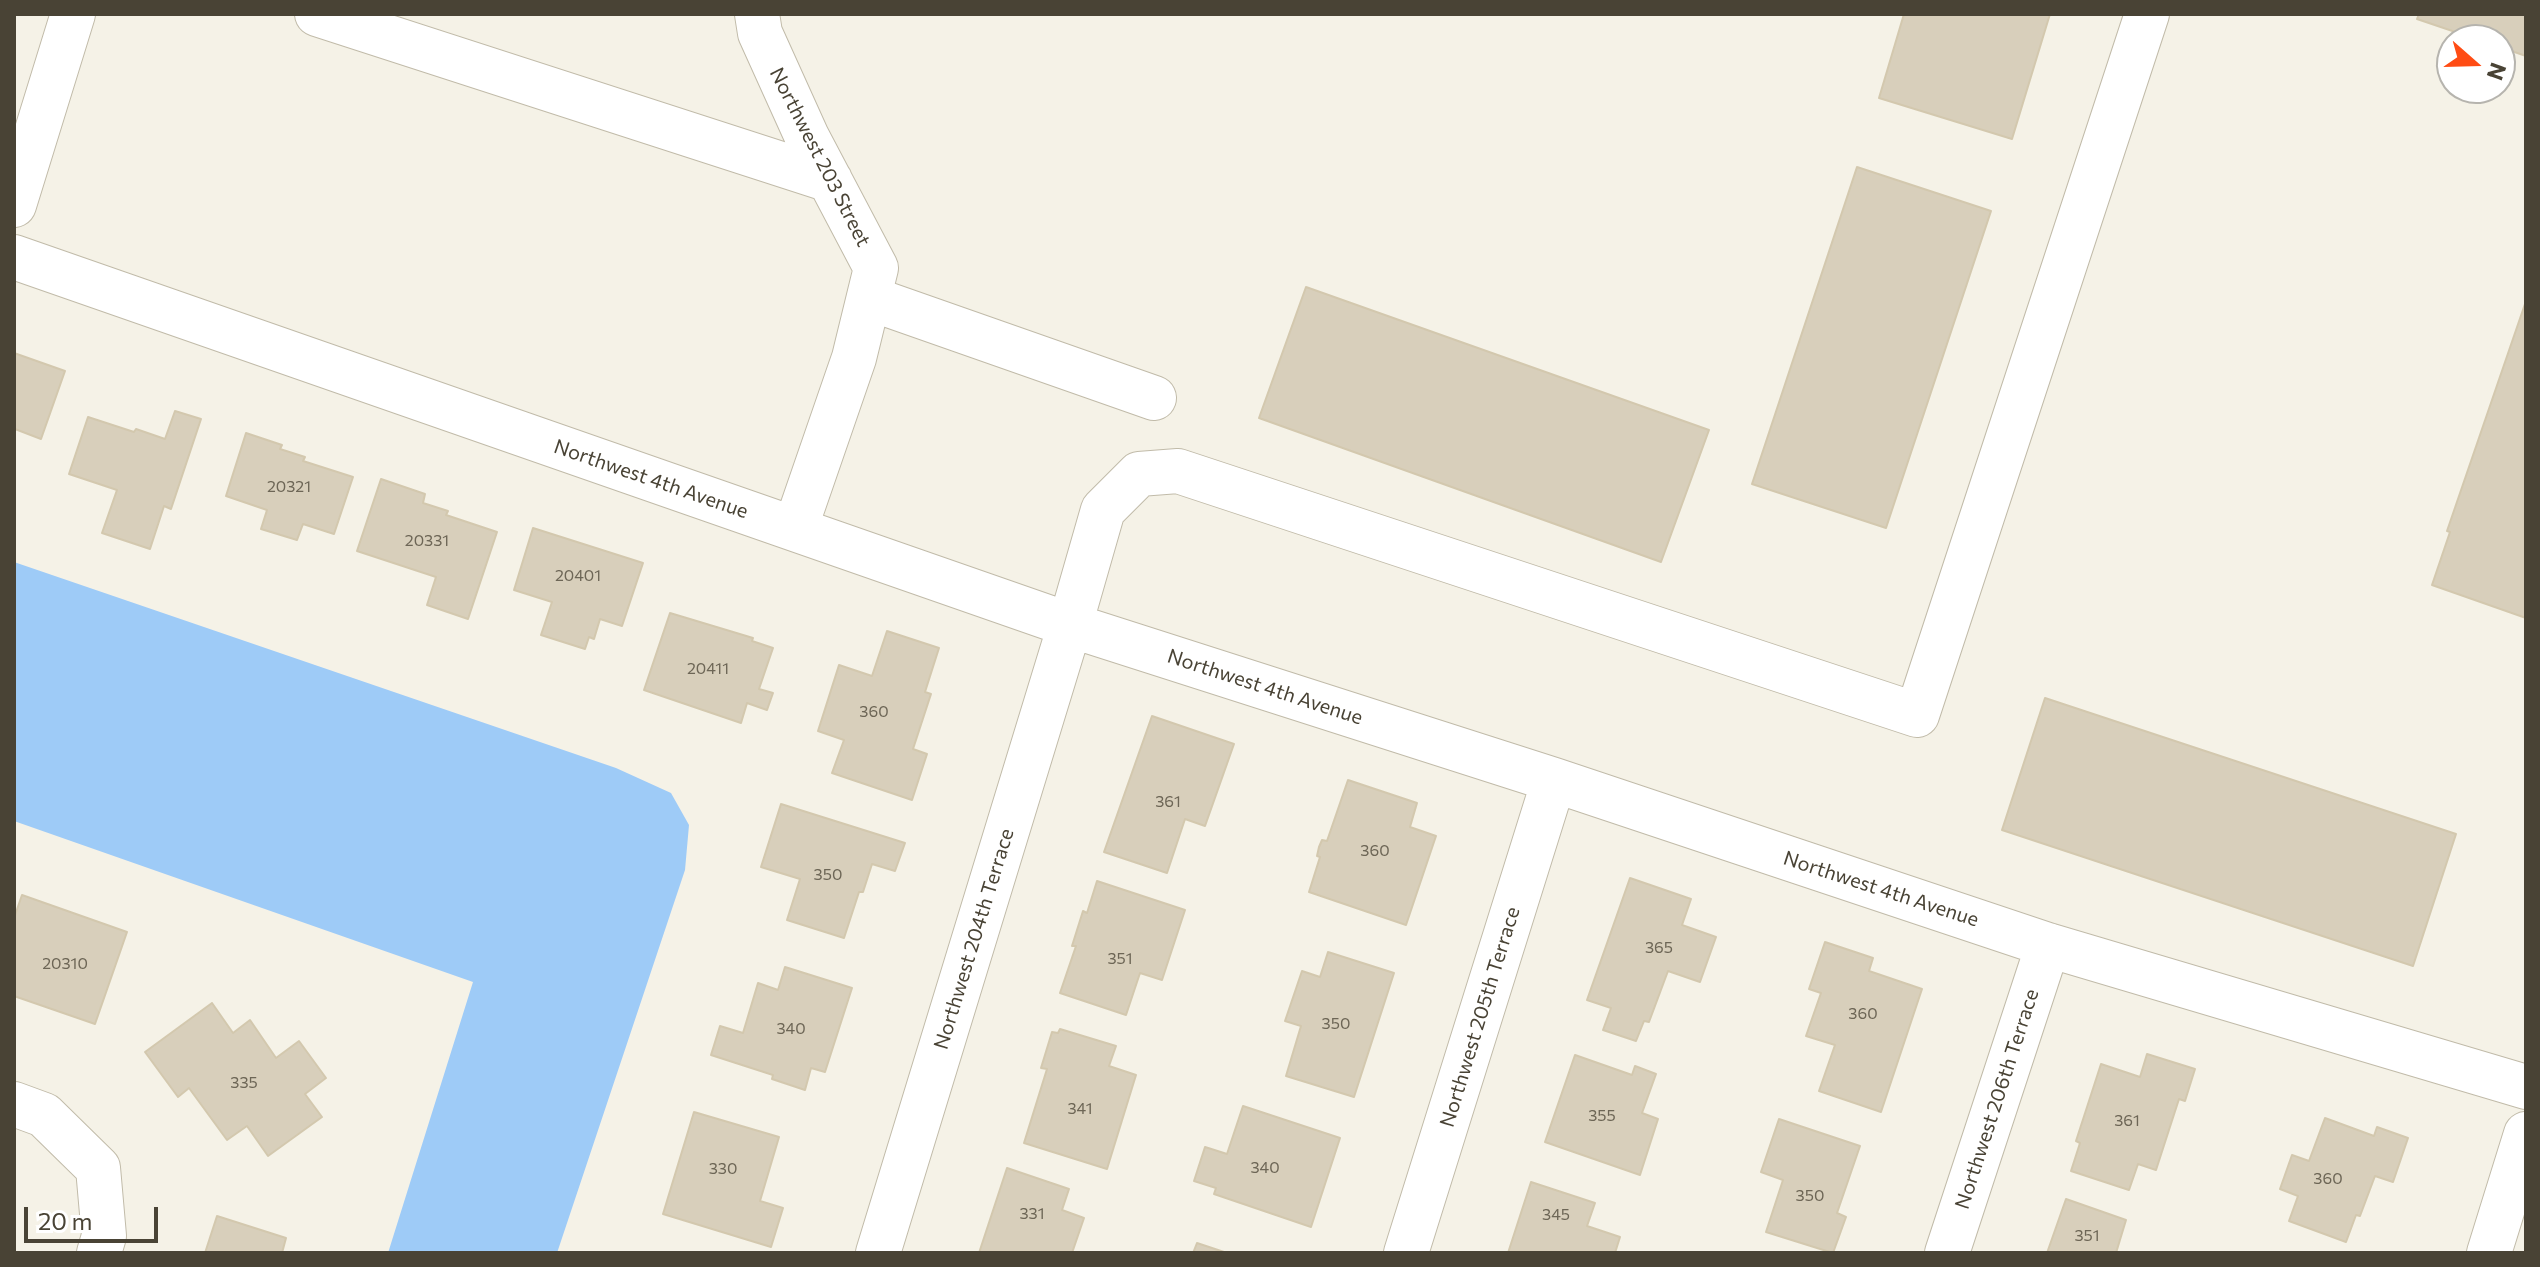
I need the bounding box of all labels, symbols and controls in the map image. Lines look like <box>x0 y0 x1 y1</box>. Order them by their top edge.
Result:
north arrow <box>2436 24 2516 104</box>
text: N <box>2482 59 2513 84</box>
street label: Northwest 203 Street <box>764 64 876 250</box>
street label: Northwest 4th Avenue <box>551 434 751 524</box>
house number: 20321 <box>267 477 311 497</box>
house number: 20331 <box>405 531 449 551</box>
house number: 20401 <box>555 566 601 586</box>
street label: Northwest 4th Avenue <box>1164 644 1366 730</box>
house number: 20411 <box>687 659 729 679</box>
house number: 360 <box>859 702 889 722</box>
house number: 361 <box>1155 792 1181 812</box>
street label: Northwest 204th Terrace <box>929 826 1019 1052</box>
house number: 360 <box>1360 841 1390 861</box>
street label: Northwest 4th Avenue <box>1780 846 1982 932</box>
house number: 350 <box>814 865 842 885</box>
street label: Northwest 205th Terrace <box>1435 904 1525 1130</box>
house number: 365 <box>1645 938 1673 958</box>
house number: 351 <box>1107 949 1133 969</box>
house number: 20310 <box>42 954 88 974</box>
street label: Northwest 206th Terrace <box>1950 986 2044 1212</box>
house number: 360 <box>1848 1004 1878 1024</box>
house number: 350 <box>1322 1014 1350 1034</box>
house number: 340 <box>776 1019 806 1039</box>
house number: 335 <box>230 1073 258 1093</box>
house number: 341 <box>1067 1099 1093 1119</box>
house number: 355 <box>1588 1106 1616 1126</box>
house number: 361 <box>2114 1111 2140 1131</box>
house number: 340 <box>1250 1158 1280 1178</box>
house number: 330 <box>709 1159 737 1179</box>
house number: 360 <box>2313 1169 2343 1189</box>
house number: 350 <box>1796 1186 1824 1206</box>
scale bar <box>28 1191 162 1241</box>
house number: 331 <box>1019 1204 1045 1224</box>
house number: 345 <box>1542 1205 1570 1225</box>
text: 20 m <box>38 1206 92 1235</box>
house number: 351 <box>2074 1226 2100 1246</box>

